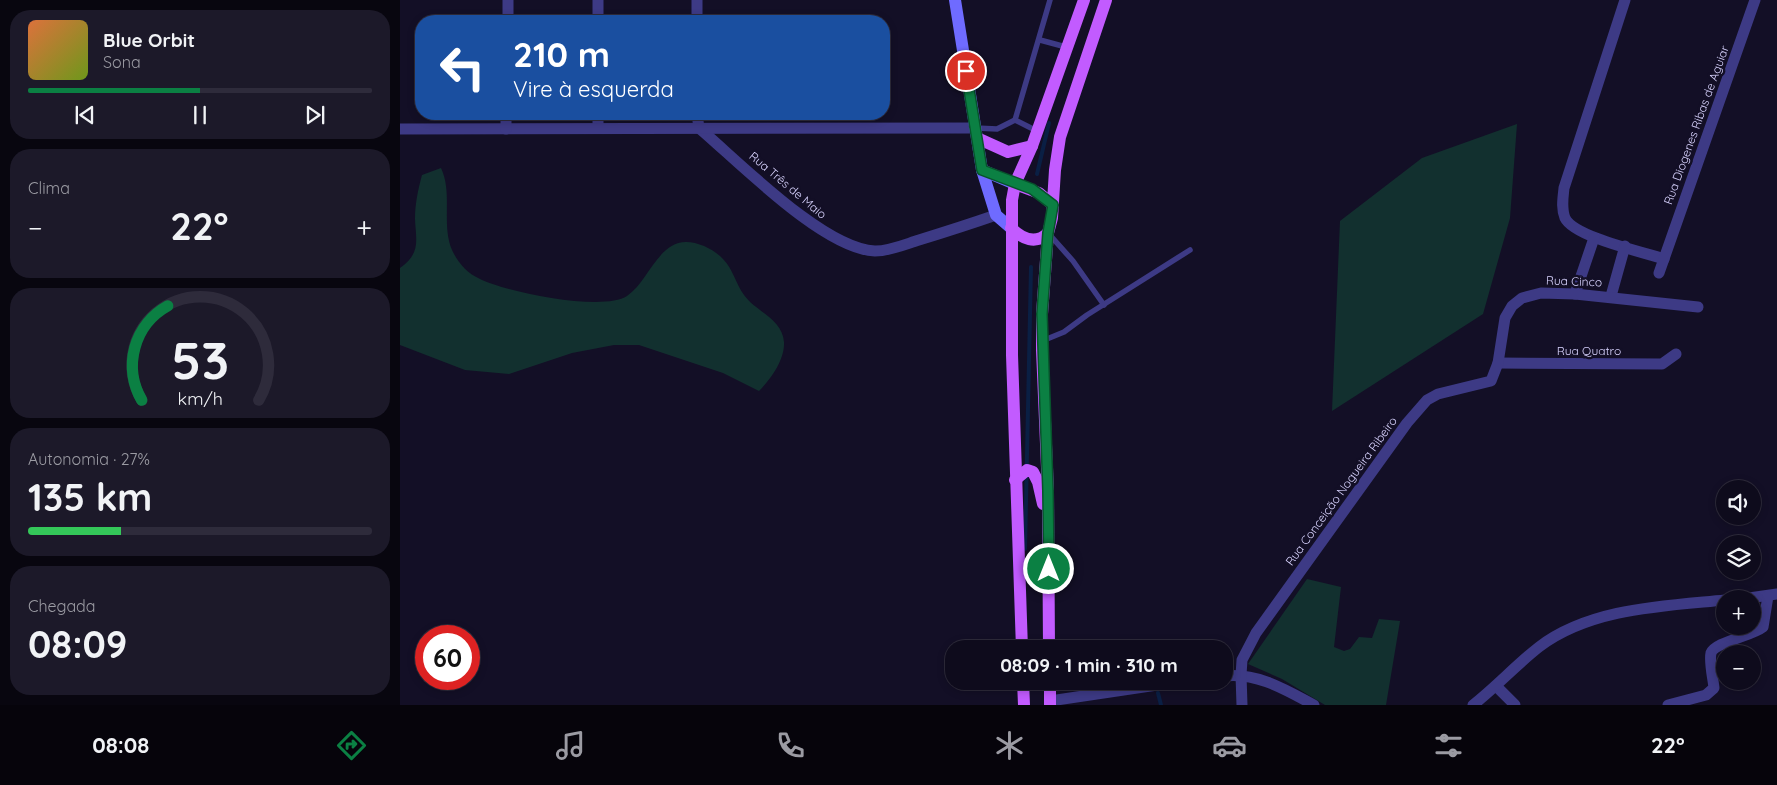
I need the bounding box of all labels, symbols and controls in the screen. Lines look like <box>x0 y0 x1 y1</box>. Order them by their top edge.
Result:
text: Blue Orbit <box>103 28 195 52</box>
text: 210 m <box>513 32 610 76</box>
icon: left <box>430 35 495 100</box>
street label: Rua Diogenes Ribas de Aguiar <box>1660 43 1732 207</box>
pin <box>945 50 987 92</box>
text: Sona <box>103 52 141 72</box>
icon: arrive <box>952 57 980 85</box>
text: Vire à esquerda <box>513 75 674 103</box>
icon: previous <box>71 101 99 129</box>
icon: pause <box>186 101 214 129</box>
icon: next <box>301 101 329 129</box>
street label: Rua Três de Maio <box>746 148 830 222</box>
text: Clima <box>28 178 70 198</box>
text: 22° <box>170 202 228 250</box>
text: − <box>28 210 43 245</box>
text: + <box>356 210 372 245</box>
street label: Rua Cinco <box>1546 273 1602 289</box>
text: 53 <box>171 327 229 392</box>
street label: Rua Quatro <box>1557 343 1621 358</box>
text: km/h <box>177 387 223 409</box>
street label: Rua Conceição Nogueira Ribeiro <box>1282 414 1400 568</box>
text: Autonomia · 27% <box>28 449 150 469</box>
text: 135 km <box>28 473 152 521</box>
map controls <box>1716 480 1761 690</box>
button: sound <box>1716 480 1761 525</box>
button: layers <box>1716 535 1761 580</box>
position arrow <box>1022 542 1074 594</box>
button: + <box>1716 590 1761 635</box>
text: Chegada <box>28 596 96 616</box>
text: 08:09 <box>28 620 127 668</box>
speed limit sign: 60 <box>415 625 480 690</box>
button: − <box>1716 645 1761 690</box>
text: 08:09 · 1 min · 310 m <box>1000 653 1178 677</box>
icon: directions <box>334 728 369 763</box>
icon: music <box>553 728 588 763</box>
icon: phone <box>773 728 808 763</box>
icon: climate <box>992 728 1027 763</box>
icon: car <box>1212 728 1247 763</box>
icon: filters <box>1431 728 1466 763</box>
text: 08:08 <box>92 731 149 759</box>
text: 22° <box>1651 731 1685 759</box>

